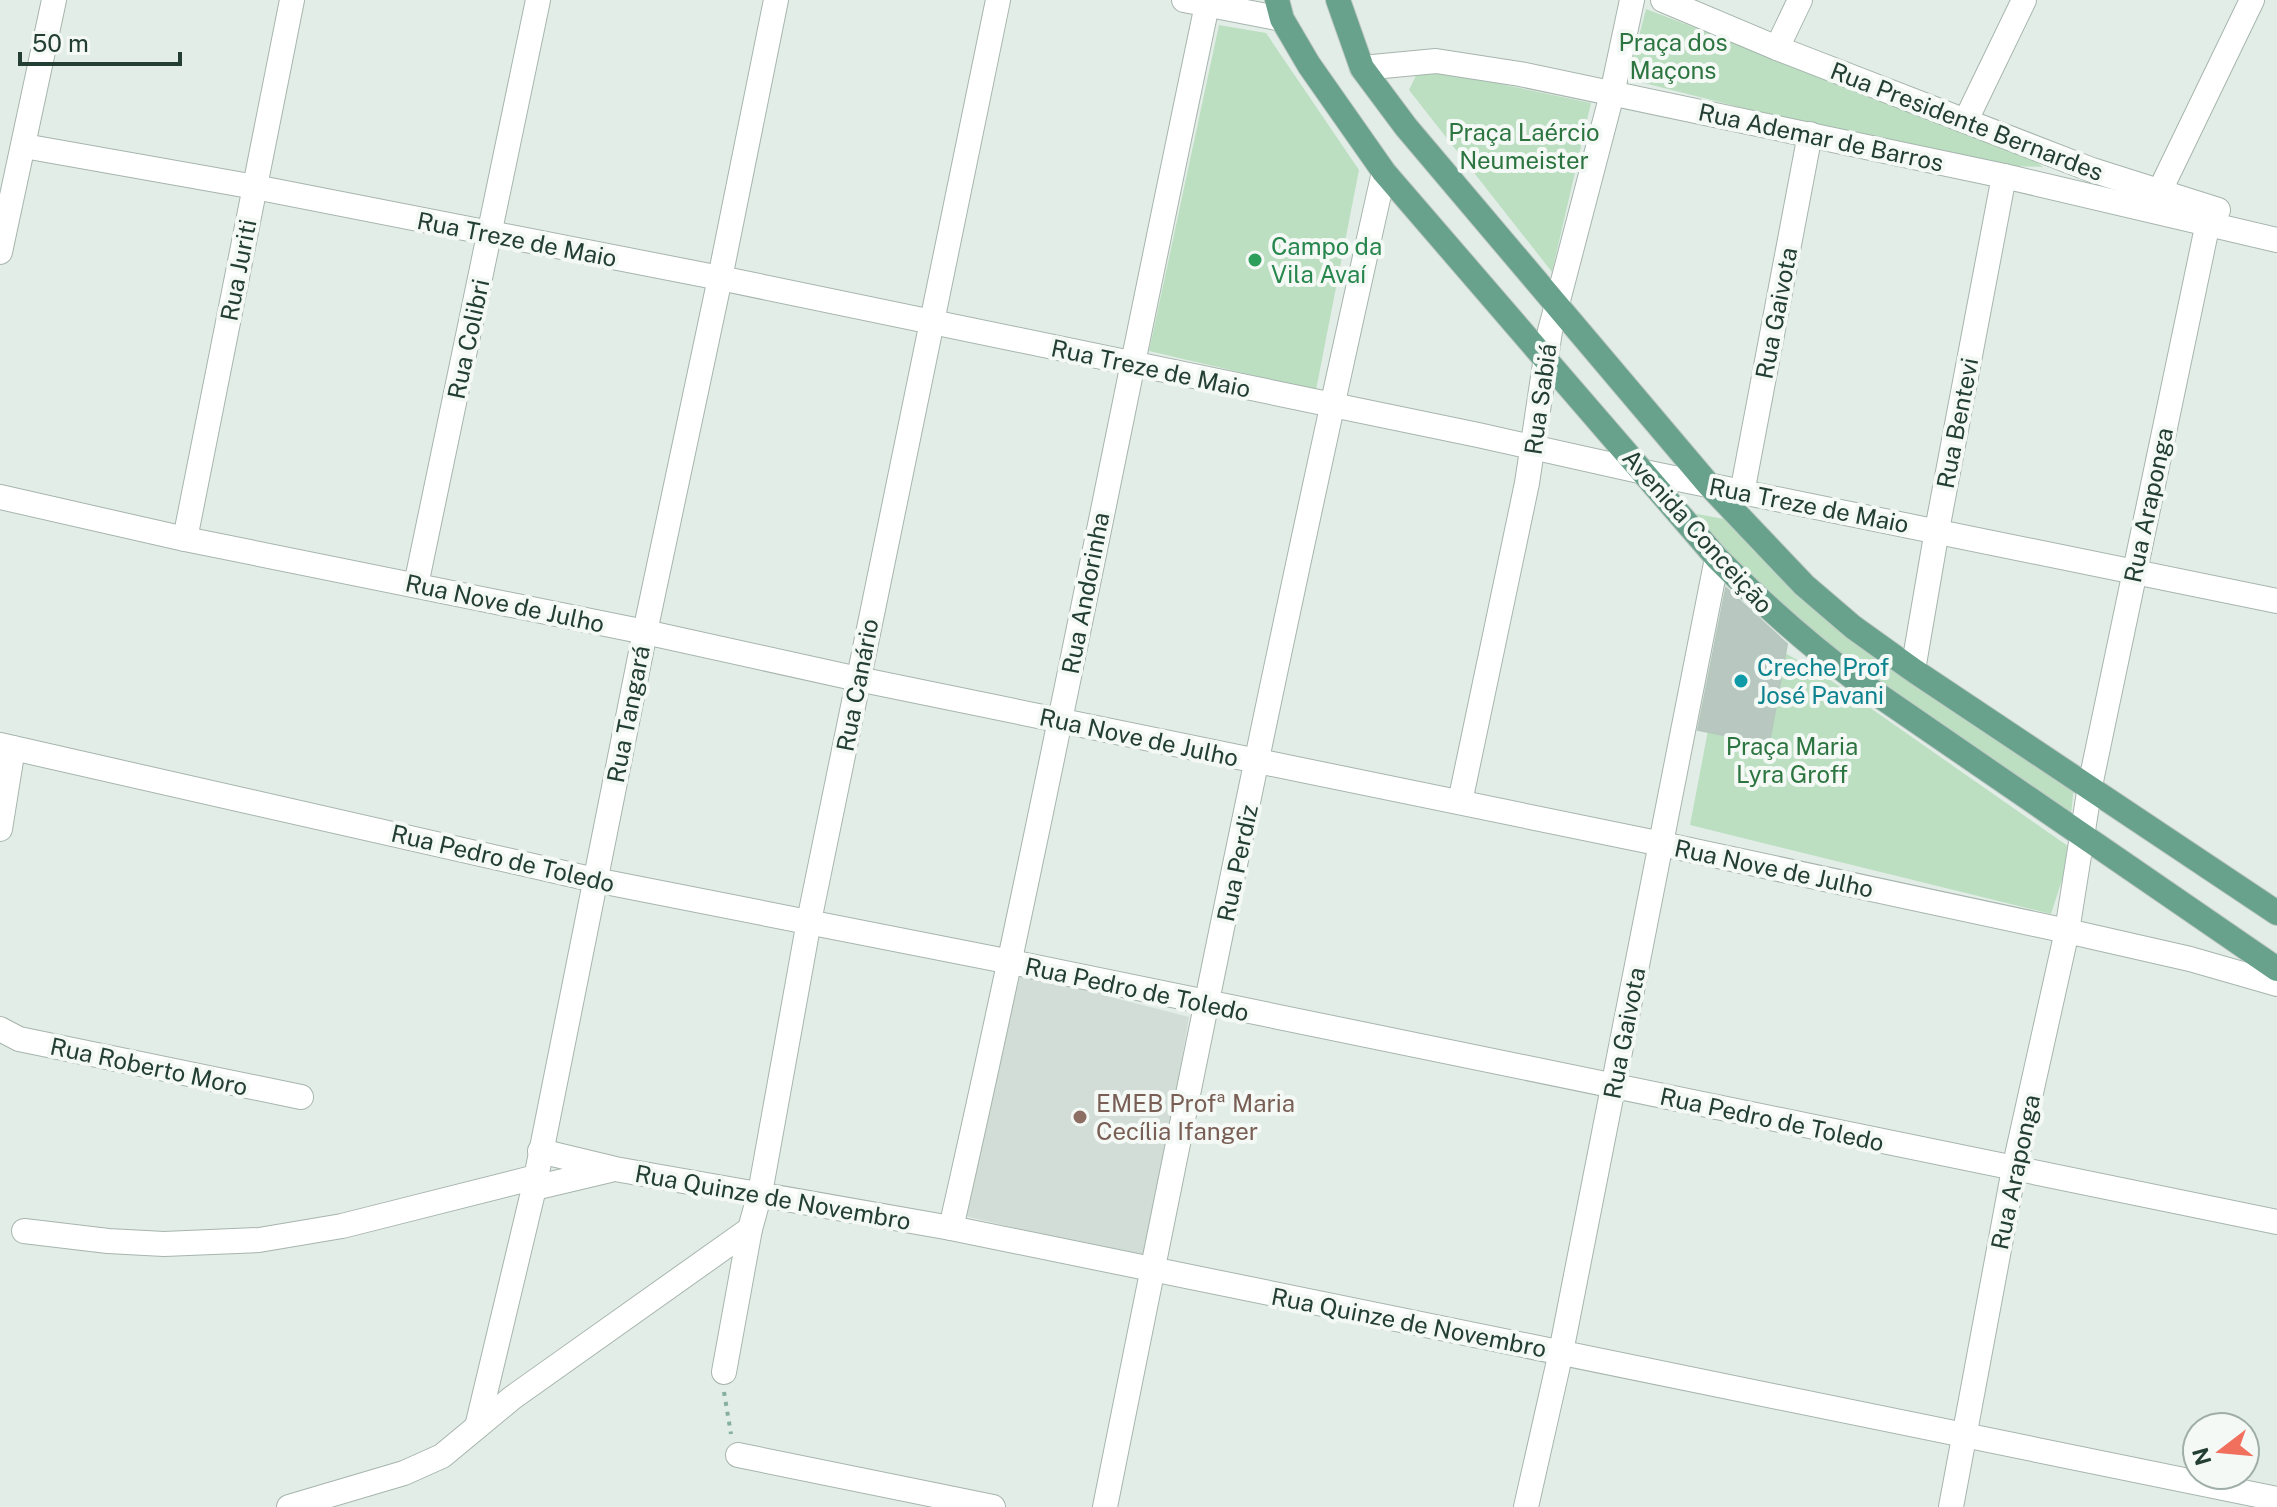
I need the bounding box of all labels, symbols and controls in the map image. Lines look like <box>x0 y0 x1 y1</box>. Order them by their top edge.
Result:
scale bar <box>20 16 180 66</box>
park label: Praça dos Maçons <box>1618 28 1728 84</box>
text: 50 m <box>32 29 89 57</box>
street label: Rua Presidente Bernardes <box>1827 56 2107 186</box>
street label: Rua Ademar de Barros <box>1696 97 1946 177</box>
park label: Praça Laércio Neumeister <box>1448 118 1600 174</box>
street label: Rua Treze de Maio <box>415 206 619 272</box>
street label: Rua Juriti <box>214 217 262 323</box>
place label: Campo da Vila Avaí <box>1271 232 1382 288</box>
street label: Rua Gaivota <box>1750 245 1802 381</box>
marker: Campo da Vila Avaí <box>1246 251 1264 269</box>
street label: Rua Colibri <box>442 276 494 402</box>
street label: Rua Treze de Maio <box>1049 333 1253 403</box>
street label: Rua Sabiá <box>1518 342 1562 456</box>
street label: Rua Bentevi <box>1931 355 1983 491</box>
street label: Rua Araponga <box>2118 425 2178 585</box>
street label: Avenida Conceição <box>1617 443 1779 619</box>
street label: Rua Treze de Maio <box>1707 472 1911 538</box>
street label: Rua Andorinha <box>1056 510 1114 676</box>
street label: Rua Nove de Julho <box>403 568 607 638</box>
street label: Rua Canário <box>830 616 884 754</box>
street label: Rua Tangará <box>601 643 655 785</box>
place label: Creche Prof José Pavani <box>1757 653 1889 709</box>
marker: Creche Prof José Pavani <box>1732 672 1750 690</box>
street label: Rua Nove de Julho <box>1037 702 1241 772</box>
park label: Praça Maria Lyra Groff <box>1726 732 1858 788</box>
street label: Rua Perdiz <box>1211 802 1263 924</box>
street label: Rua Pedro de Toledo <box>389 819 617 897</box>
street label: Rua Nove de Julho <box>1672 833 1876 903</box>
street label: Rua Pedro de Toledo <box>1022 952 1252 1026</box>
street label: Rua Gaivota <box>1598 965 1650 1101</box>
street label: Rua Roberto Moro <box>48 1031 250 1101</box>
street label: Rua Pedro de Toledo <box>1657 1082 1887 1156</box>
place label: EMEB Profª Maria Cecília Ifanger <box>1096 1089 1295 1145</box>
street label: Rua Araponga <box>1985 1092 2045 1252</box>
marker: EMEB Profª Maria Cecília Ifanger <box>1071 1108 1089 1126</box>
street label: Rua Quinze de Novembro <box>633 1159 913 1235</box>
street label: Rua Quinze de Novembro <box>1269 1282 1549 1362</box>
north arrow <box>2181 1411 2261 1491</box>
text: N <box>2187 1445 2217 1468</box>

